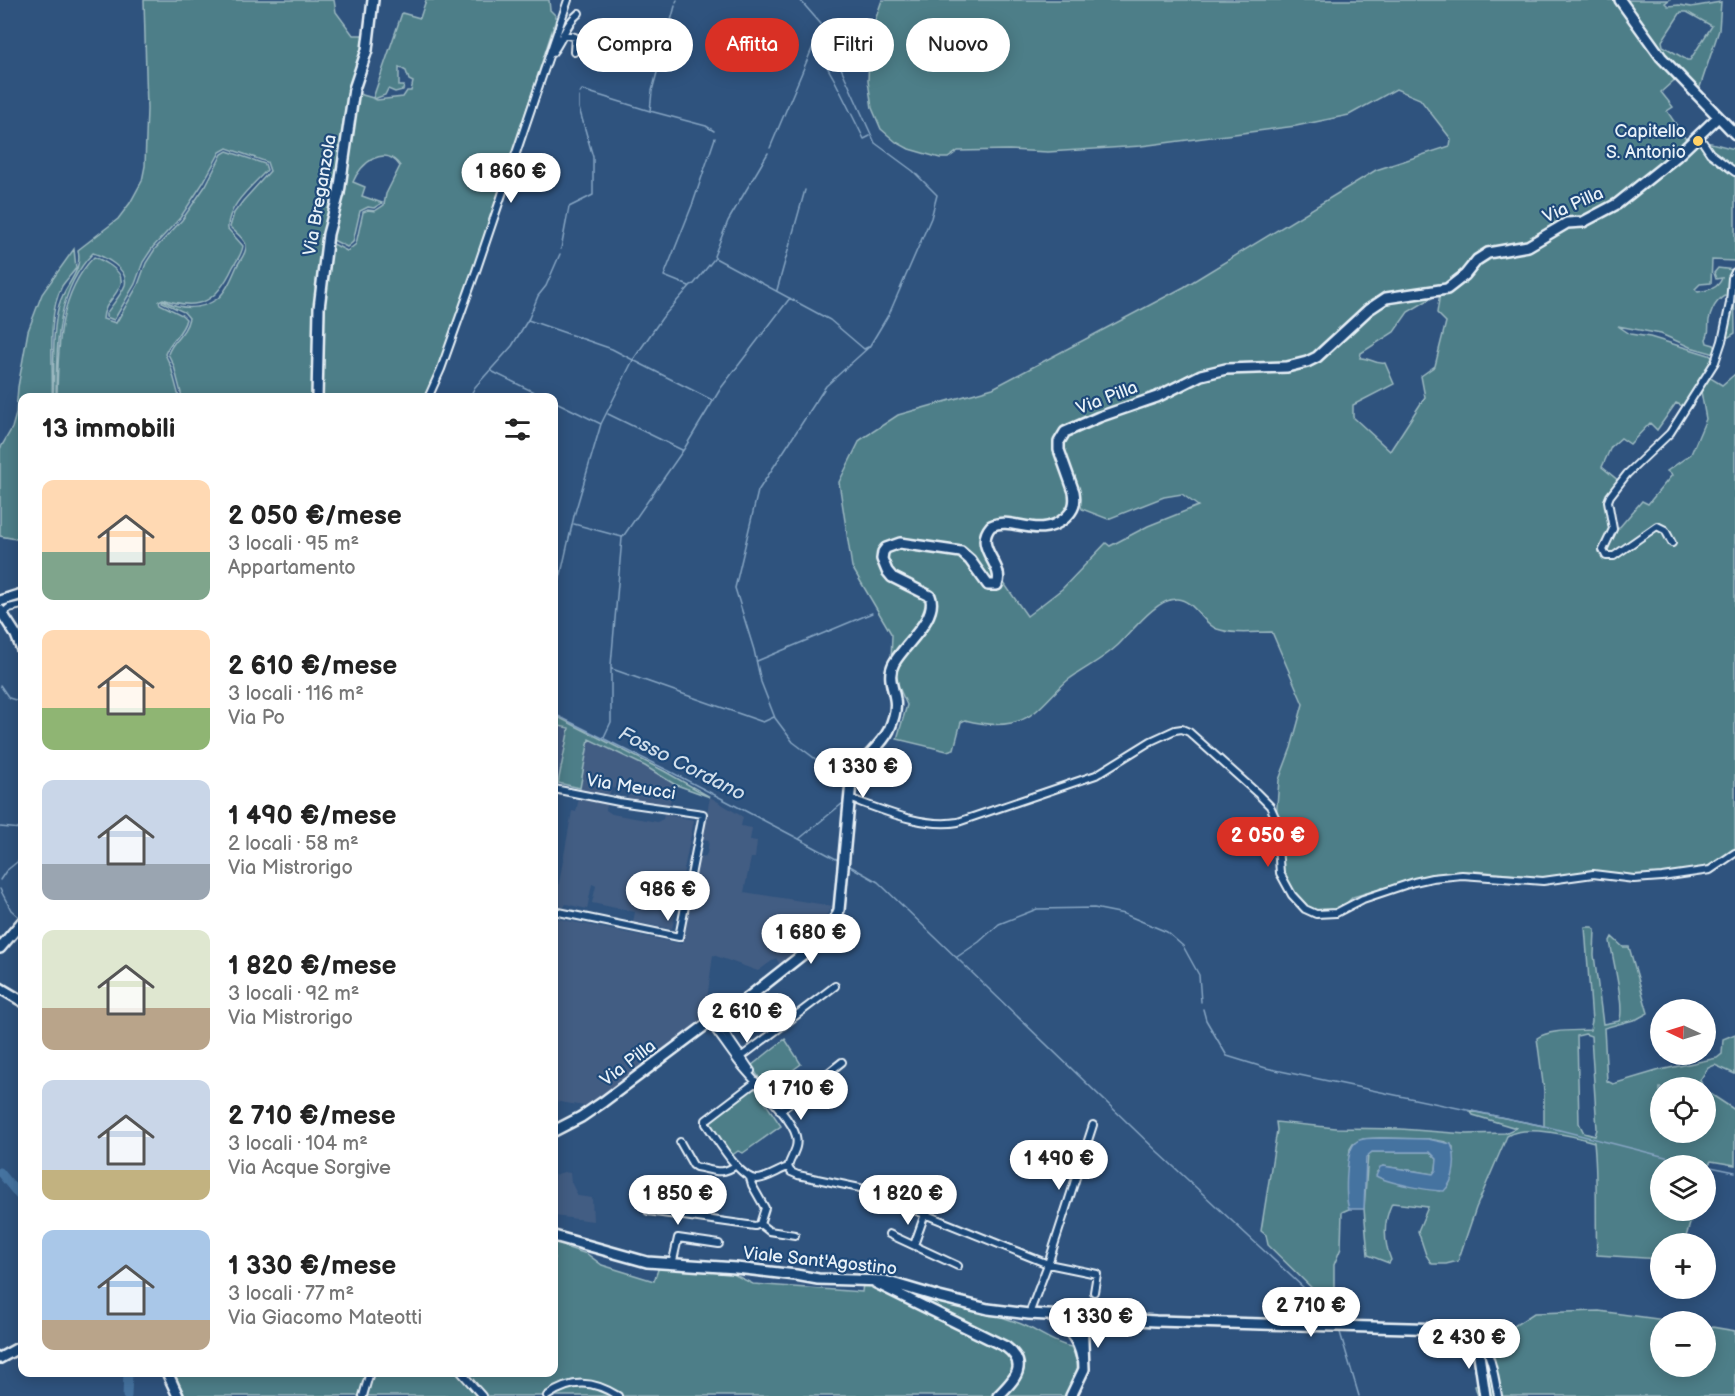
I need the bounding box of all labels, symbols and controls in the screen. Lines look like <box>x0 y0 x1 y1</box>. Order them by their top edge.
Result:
chip: Compra <box>576 18 693 72</box>
chip: Affitta <box>705 18 799 72</box>
chip: Filtri <box>811 18 894 72</box>
chip: Nuovo <box>906 18 1010 72</box>
place label: Capitello S. Antonio <box>1606 121 1686 163</box>
street label: Via Breganzola <box>299 133 341 257</box>
marker: Capitello S. Antonio <box>1691 134 1705 148</box>
pin: 1 860 € <box>456 153 566 204</box>
text: 1 860 € <box>476 160 546 184</box>
street label: Via Pilla <box>1539 182 1607 228</box>
street label: Via Pilla <box>1073 377 1141 419</box>
icon: filters <box>501 413 534 446</box>
text: 13 immobili <box>42 414 175 445</box>
text: 2 050 €/mese <box>228 501 402 532</box>
icon: home <box>90 504 162 576</box>
text: 3 locali · 95 m² <box>228 532 359 556</box>
text: Appartamento <box>228 556 356 580</box>
text: 2 610 €/mese <box>228 651 397 682</box>
icon: home <box>90 654 162 726</box>
text: 3 locali · 116 m² <box>228 682 364 706</box>
text: Via Po <box>228 706 285 730</box>
water label: Fosso Cordano <box>615 722 749 806</box>
pin: 1 330 € <box>808 748 918 799</box>
text: 1 330 € <box>828 755 898 779</box>
street label: Via Meucci <box>585 770 677 804</box>
text: 1 490 €/mese <box>228 801 396 832</box>
icon: home <box>90 804 162 876</box>
pin: 2 050 € <box>1213 817 1323 868</box>
text: 2 050 € <box>1231 824 1305 848</box>
text: 2 locali · 58 m² <box>228 832 359 856</box>
text: Via Mistrorigo <box>228 856 353 880</box>
pin: 986 € <box>626 871 710 922</box>
text: 986 € <box>640 878 696 902</box>
pin: 1 680 € <box>756 914 866 965</box>
text: 1 680 € <box>776 921 846 945</box>
text: 1 820 €/mese <box>228 951 397 982</box>
icon: home <box>90 954 162 1026</box>
text: 3 locali · 92 m² <box>228 982 359 1006</box>
pin: 2 610 € <box>692 993 802 1044</box>
north arrow <box>1650 999 1716 1065</box>
map controls <box>1650 999 1716 1377</box>
text: 2 610 € <box>712 1000 782 1024</box>
text: Via Mistrorigo <box>228 1006 353 1030</box>
street label: Via Pilla <box>596 1035 660 1091</box>
pin: 1 710 € <box>746 1070 856 1121</box>
text: 1 710 € <box>768 1077 834 1101</box>
button: locate <box>1650 1077 1716 1143</box>
text: 2 710 €/mese <box>228 1101 396 1132</box>
icon: home <box>90 1104 162 1176</box>
text: 3 locali · 104 m² <box>228 1132 368 1156</box>
pin: 1 490 € <box>1004 1140 1114 1191</box>
text: 1 490 € <box>1024 1147 1094 1171</box>
button: layers <box>1650 1155 1716 1221</box>
text: Via Acque Sorgive <box>228 1156 391 1180</box>
pin: 1 850 € <box>623 1175 733 1226</box>
pin: 1 820 € <box>853 1175 963 1226</box>
text: 1 850 € <box>643 1182 713 1206</box>
text: 1 820 € <box>873 1182 943 1206</box>
button: + <box>1650 1233 1716 1299</box>
street label: Viale Sant'Agostino <box>742 1242 898 1280</box>
text: 1 330 €/mese <box>228 1251 396 1282</box>
icon: home <box>90 1254 162 1326</box>
text: 3 locali · 77 m² <box>228 1282 354 1306</box>
pin: 2 710 € <box>1256 1287 1366 1338</box>
text: 2 710 € <box>1276 1294 1346 1318</box>
pin: 1 330 € <box>1043 1298 1153 1349</box>
text: 1 330 € <box>1063 1305 1133 1329</box>
text: Via Giacomo Mateotti <box>228 1306 422 1330</box>
button: − <box>1650 1311 1716 1377</box>
pin: 2 430 € <box>1414 1319 1524 1370</box>
text: 2 430 € <box>1432 1326 1506 1350</box>

